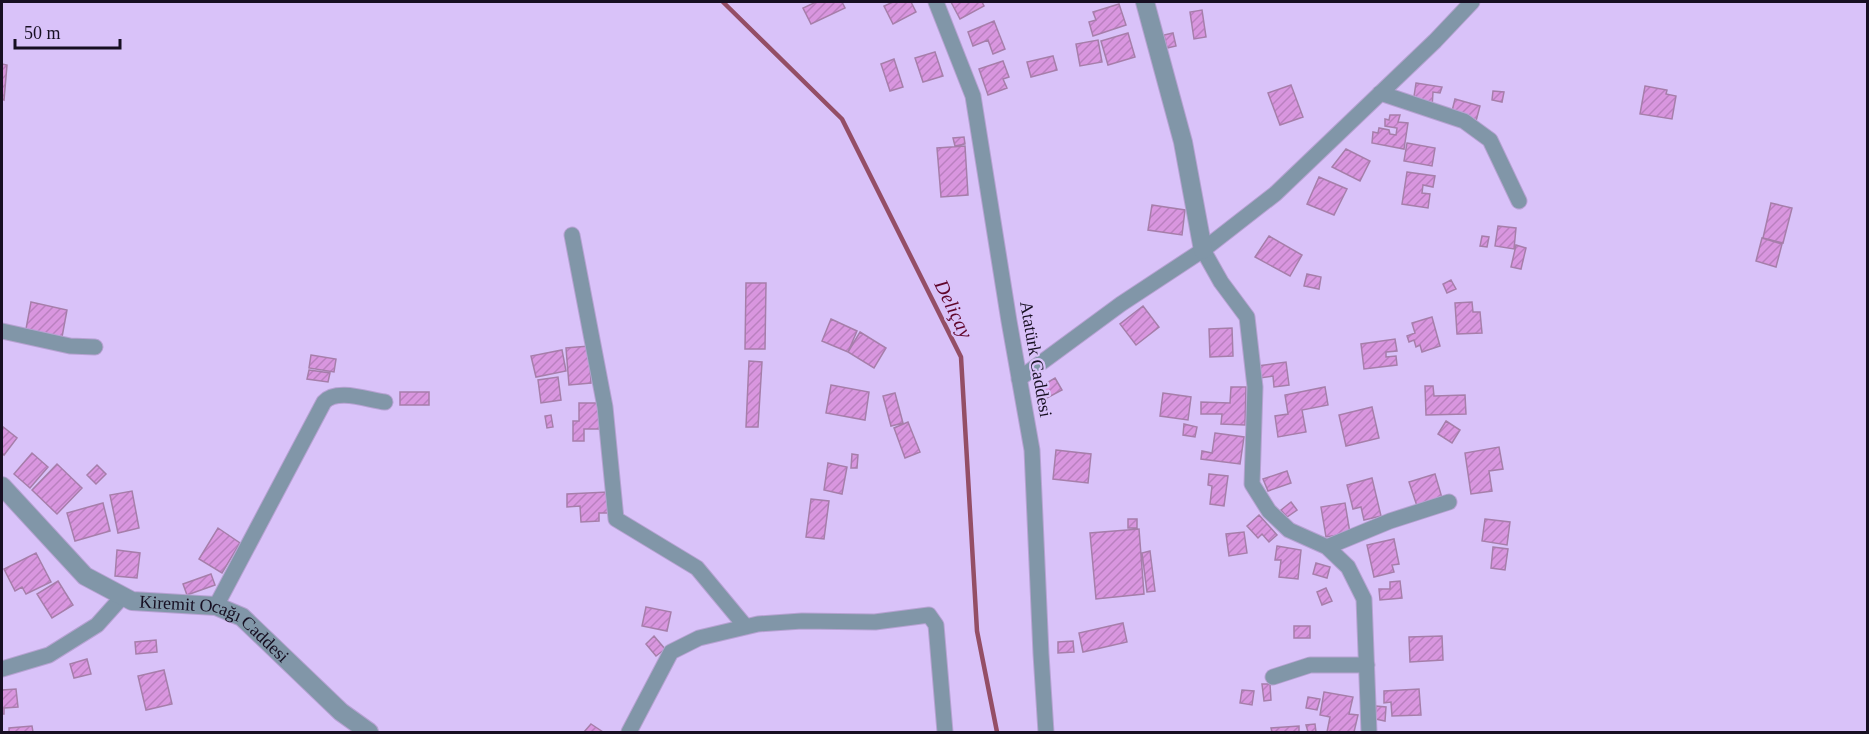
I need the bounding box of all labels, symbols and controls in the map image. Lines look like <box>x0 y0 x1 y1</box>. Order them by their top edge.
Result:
scale bar <box>15 12 120 50</box>
text: 50 m <box>24 23 61 43</box>
water label: Deliçay <box>929 275 978 342</box>
street label: Atatürk Caddesi <box>1016 299 1056 419</box>
street label: Kiremit Ocağı Caddesi <box>139 591 293 666</box>

